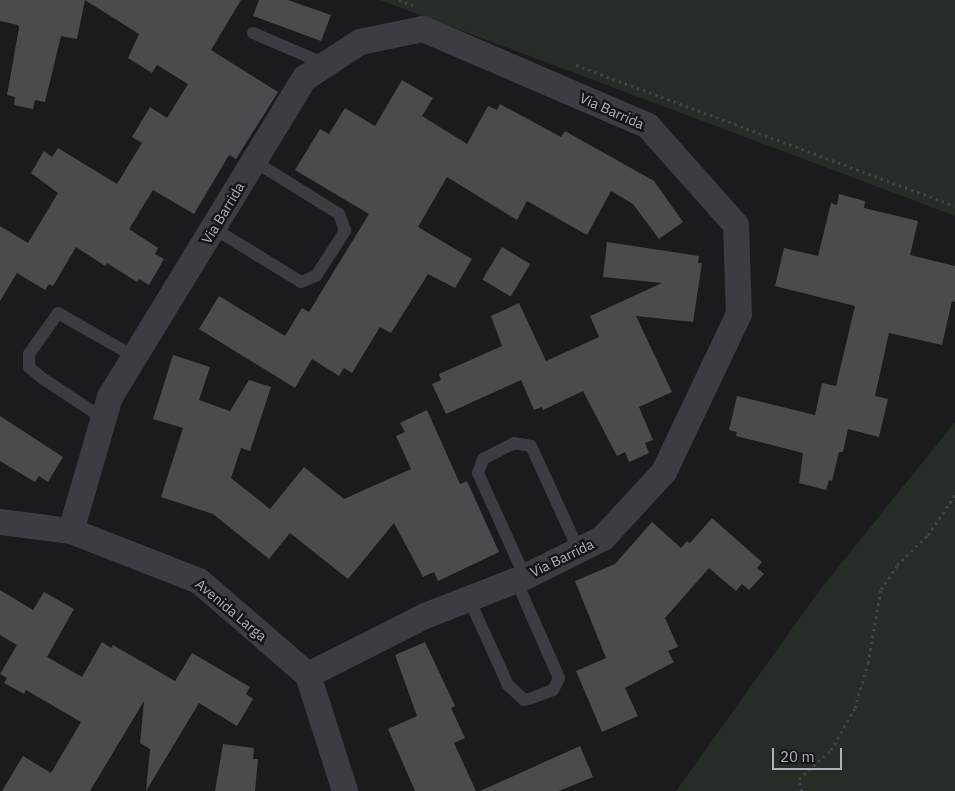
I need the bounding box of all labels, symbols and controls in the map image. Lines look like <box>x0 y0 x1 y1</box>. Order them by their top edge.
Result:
street label: Via Barrida <box>577 89 647 133</box>
street label: Via Barrida <box>198 179 248 247</box>
street label: Via Barrida <box>527 535 597 581</box>
street label: Avenida Larga <box>192 575 270 645</box>
scale bar <box>775 738 845 770</box>
text: 20 m <box>780 747 815 766</box>

